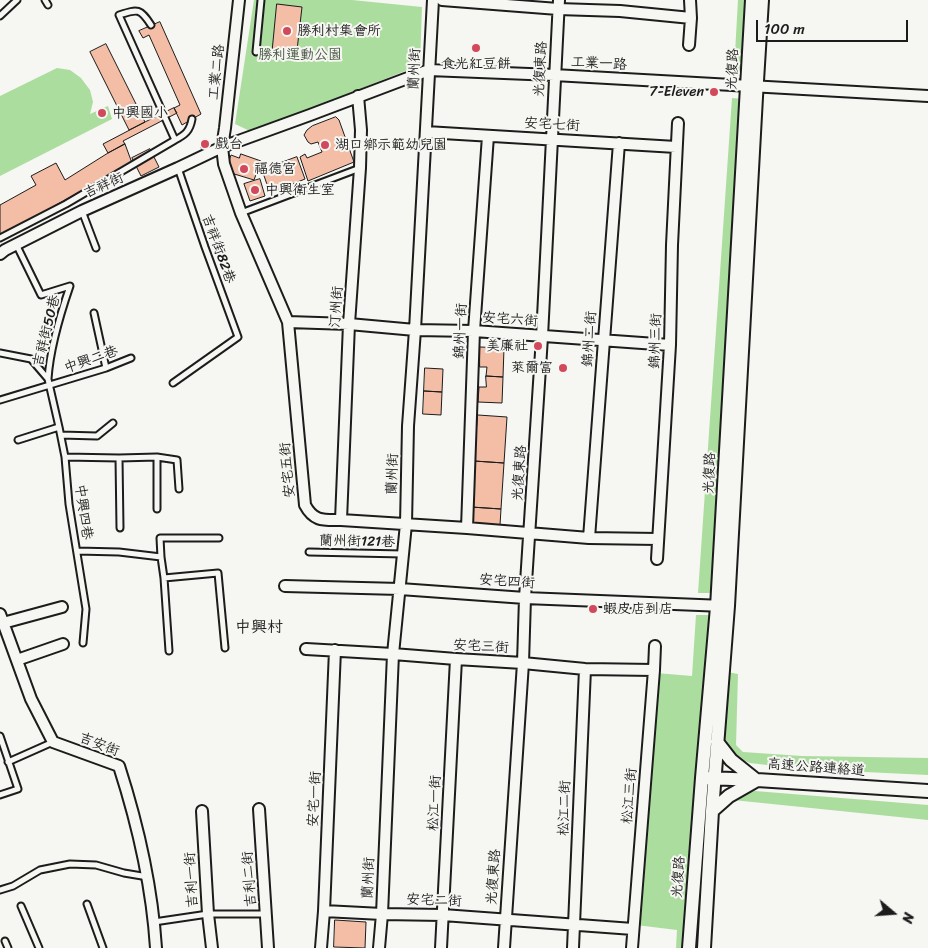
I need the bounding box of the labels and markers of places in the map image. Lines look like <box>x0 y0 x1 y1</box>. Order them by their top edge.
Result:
place label: 勝利村集會所 <box>297 23 381 39</box>
marker: 勝利村集會所 <box>281 25 293 37</box>
marker: 食光紅豆餅 <box>470 42 482 54</box>
place label: 食光紅豆餅 <box>441 56 511 72</box>
place label: 7-Eleven <box>649 84 704 100</box>
marker: 7-Eleven <box>708 86 720 98</box>
place label: 中興國小 <box>112 105 168 121</box>
marker: 中興國小 <box>96 107 108 119</box>
place label: 戲台 <box>215 136 243 152</box>
place label: 湖口鄉示範幼兒園 <box>335 137 447 153</box>
marker: 戲台 <box>199 138 211 150</box>
marker: 湖口鄉示範幼兒園 <box>319 139 331 151</box>
place label: 福德宮 <box>254 161 296 177</box>
marker: 福德宮 <box>238 163 250 175</box>
place label: 中興衛生室 <box>265 182 335 198</box>
marker: 中興衛生室 <box>249 184 261 196</box>
place label: 美廉社 <box>486 338 528 354</box>
marker: 美廉社 <box>532 340 544 352</box>
place label: 萊爾富 <box>511 360 553 376</box>
marker: 萊爾富 <box>557 362 569 374</box>
place label: 蝦皮店到店 <box>603 601 673 617</box>
marker: 蝦皮店到店 <box>587 603 599 615</box>

